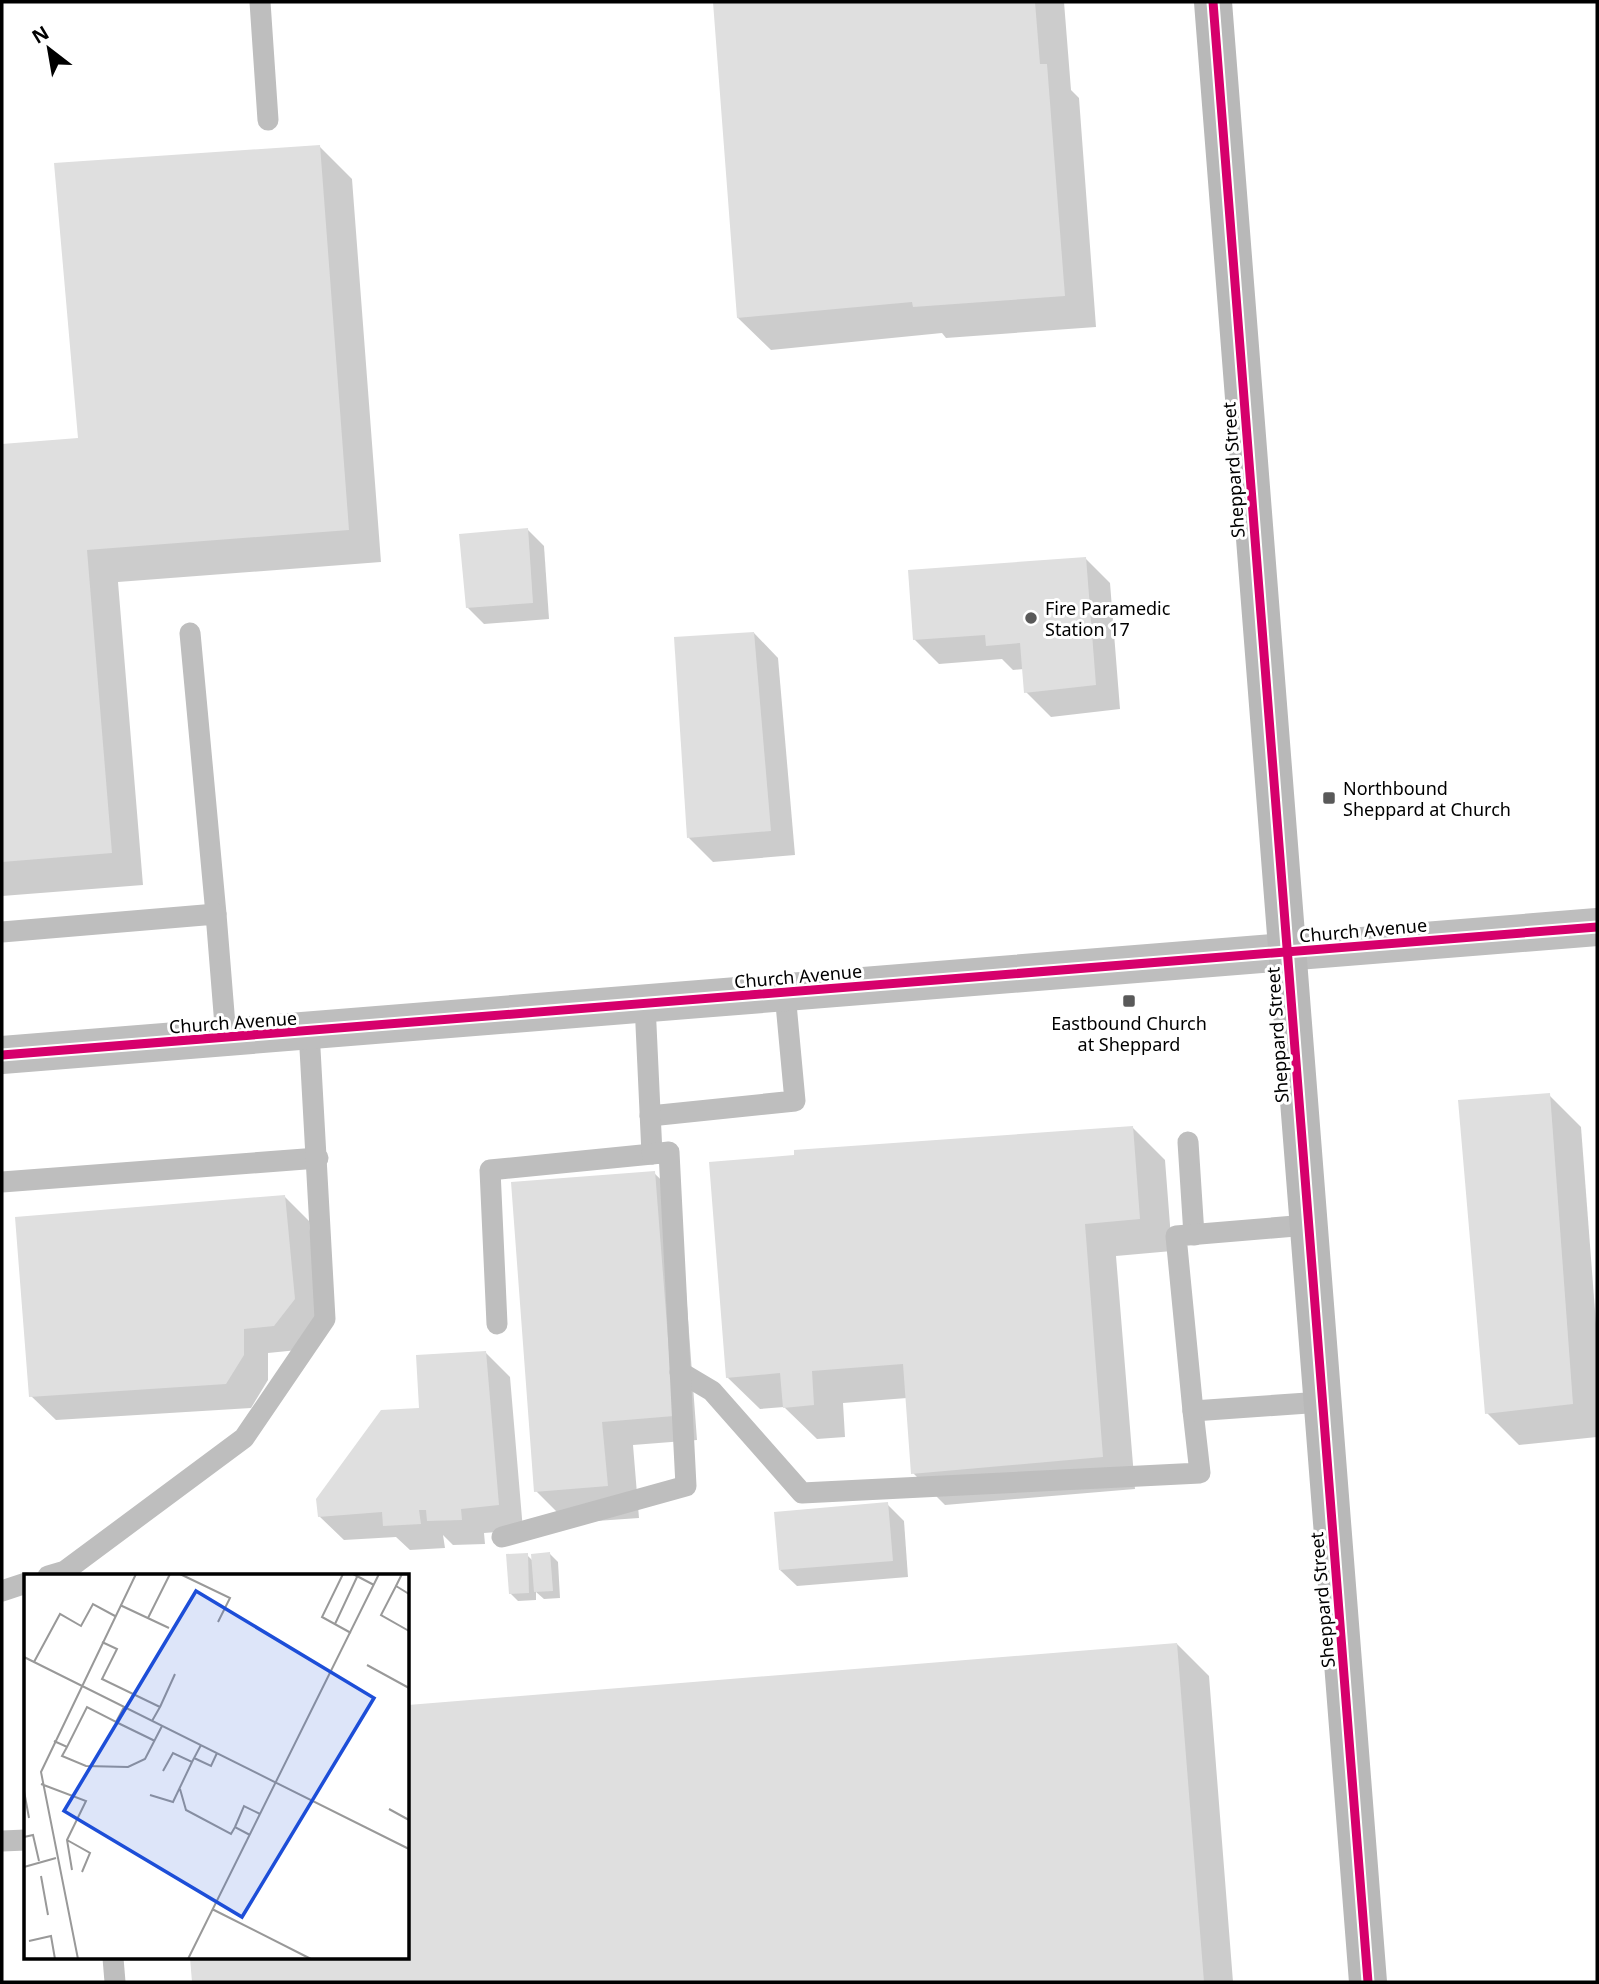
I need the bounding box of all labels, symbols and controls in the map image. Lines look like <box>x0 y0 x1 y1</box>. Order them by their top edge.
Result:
north arrow <box>14 14 84 84</box>
text: N <box>27 19 54 50</box>
street label: Sheppard Street <box>1216 401 1250 539</box>
place label: Fire Paramedic Station 17 <box>1045 596 1171 641</box>
marker: Fire Paramedic Station 17 <box>1023 610 1039 626</box>
place label: Northbound Sheppard at Church <box>1343 776 1511 821</box>
marker: Northbound Sheppard at Church <box>1321 790 1337 806</box>
street label: Church Avenue <box>1298 912 1428 948</box>
street label: Church Avenue <box>733 958 863 994</box>
street label: Sheppard Street <box>1260 966 1294 1104</box>
marker: Eastbound Church at Sheppard <box>1121 993 1137 1009</box>
street label: Church Avenue <box>168 1006 298 1038</box>
place label: Eastbound Church at Sheppard <box>1051 1011 1207 1056</box>
street label: Sheppard Street <box>1304 1530 1340 1669</box>
inset map <box>24 1574 410 1960</box>

